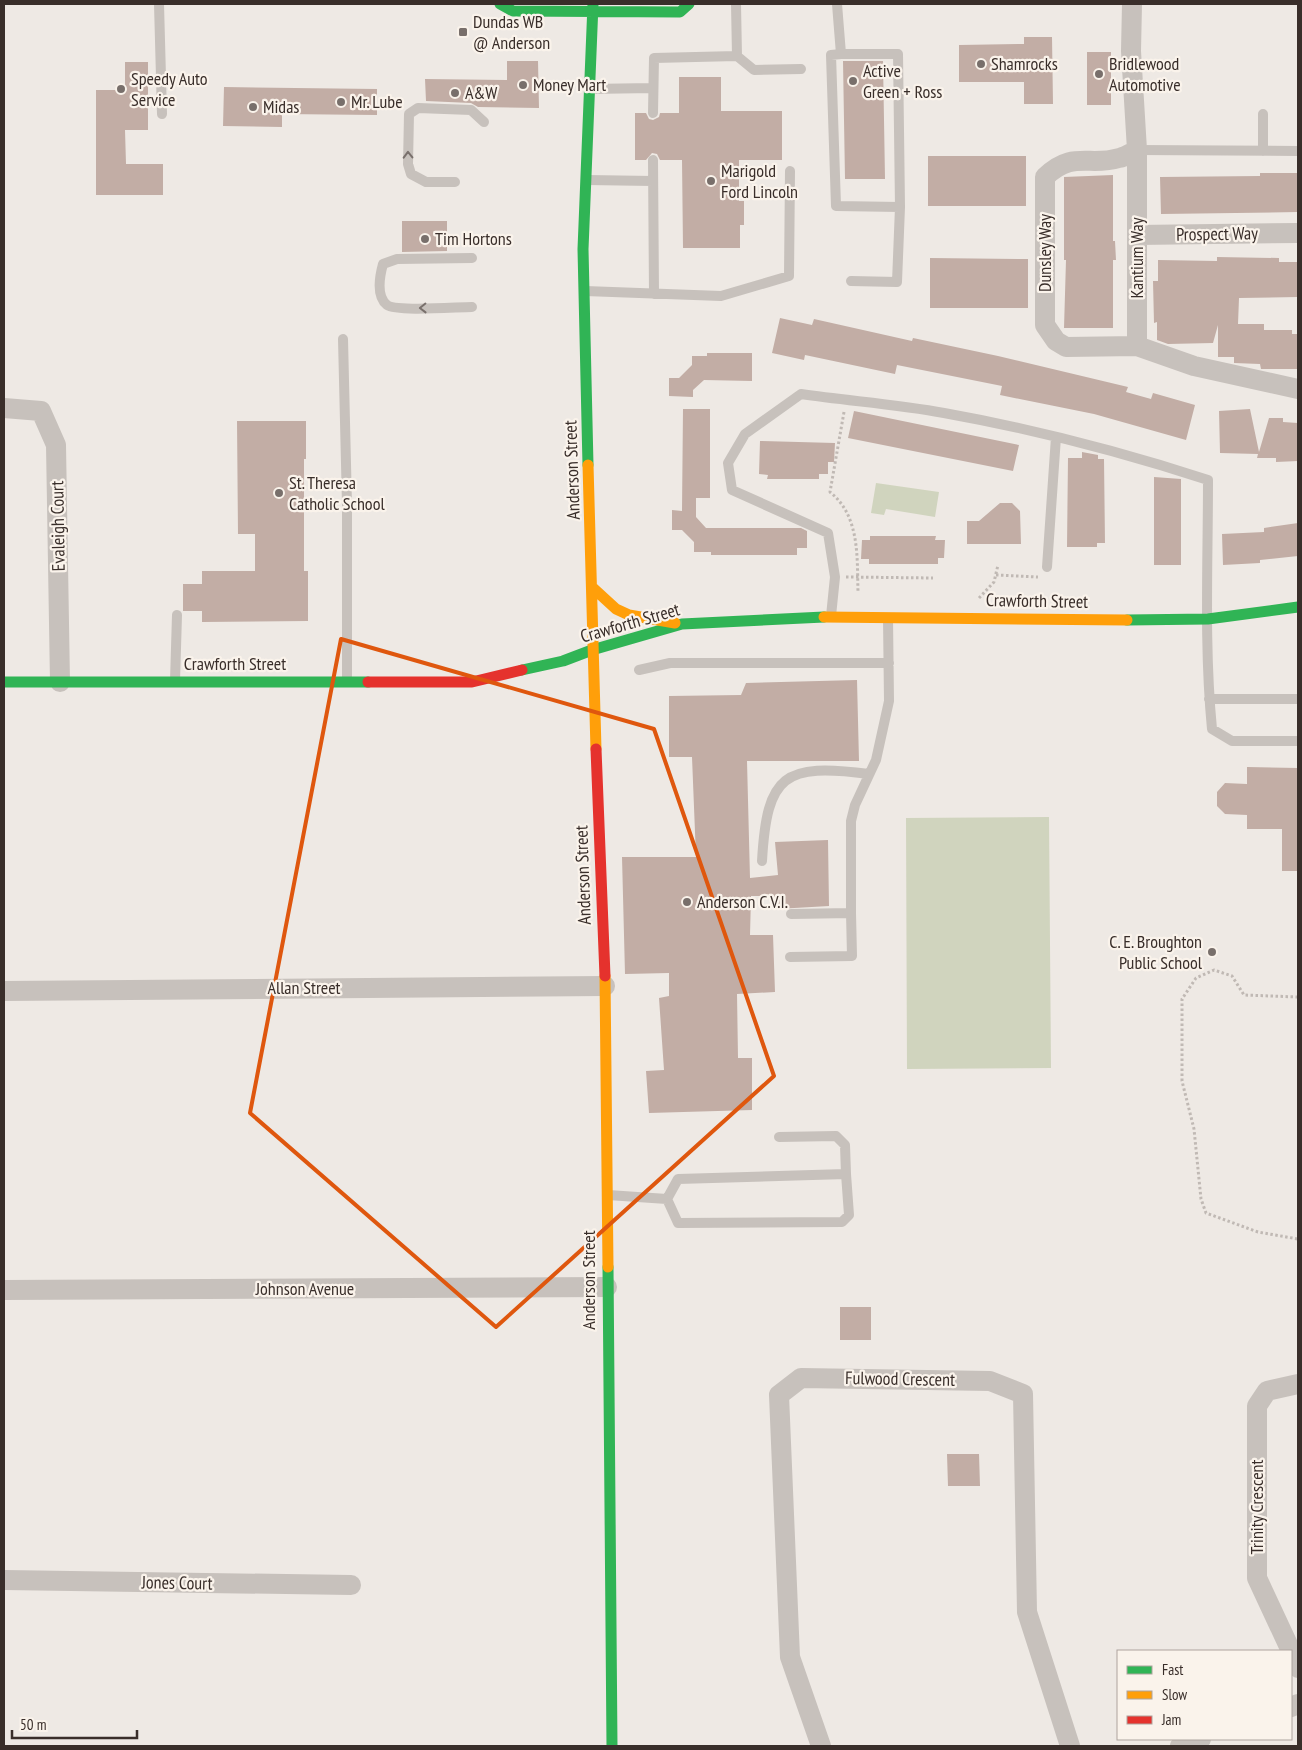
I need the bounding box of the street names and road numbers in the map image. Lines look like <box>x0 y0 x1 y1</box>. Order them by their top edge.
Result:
street label: Dunsley Way <box>1033 214 1056 292</box>
street label: Kantium Way <box>1125 217 1148 298</box>
street label: Prospect Way <box>1176 221 1258 246</box>
street label: Anderson Street <box>558 420 585 520</box>
street label: Evaleigh Court <box>45 480 70 571</box>
street label: Crawforth Street <box>986 588 1088 613</box>
street label: Crawforth Street <box>578 597 682 648</box>
street label: Crawforth Street <box>184 652 286 675</box>
street label: Anderson Street <box>569 825 596 925</box>
street label: Allan Street <box>267 976 341 999</box>
street label: Anderson Street <box>577 1230 600 1330</box>
street label: Johnson Avenue <box>255 1277 354 1300</box>
street label: Fulwood Crescent <box>845 1366 955 1391</box>
street label: Trinity Crescent <box>1245 1459 1268 1554</box>
street label: Jones Court <box>140 1570 213 1595</box>

